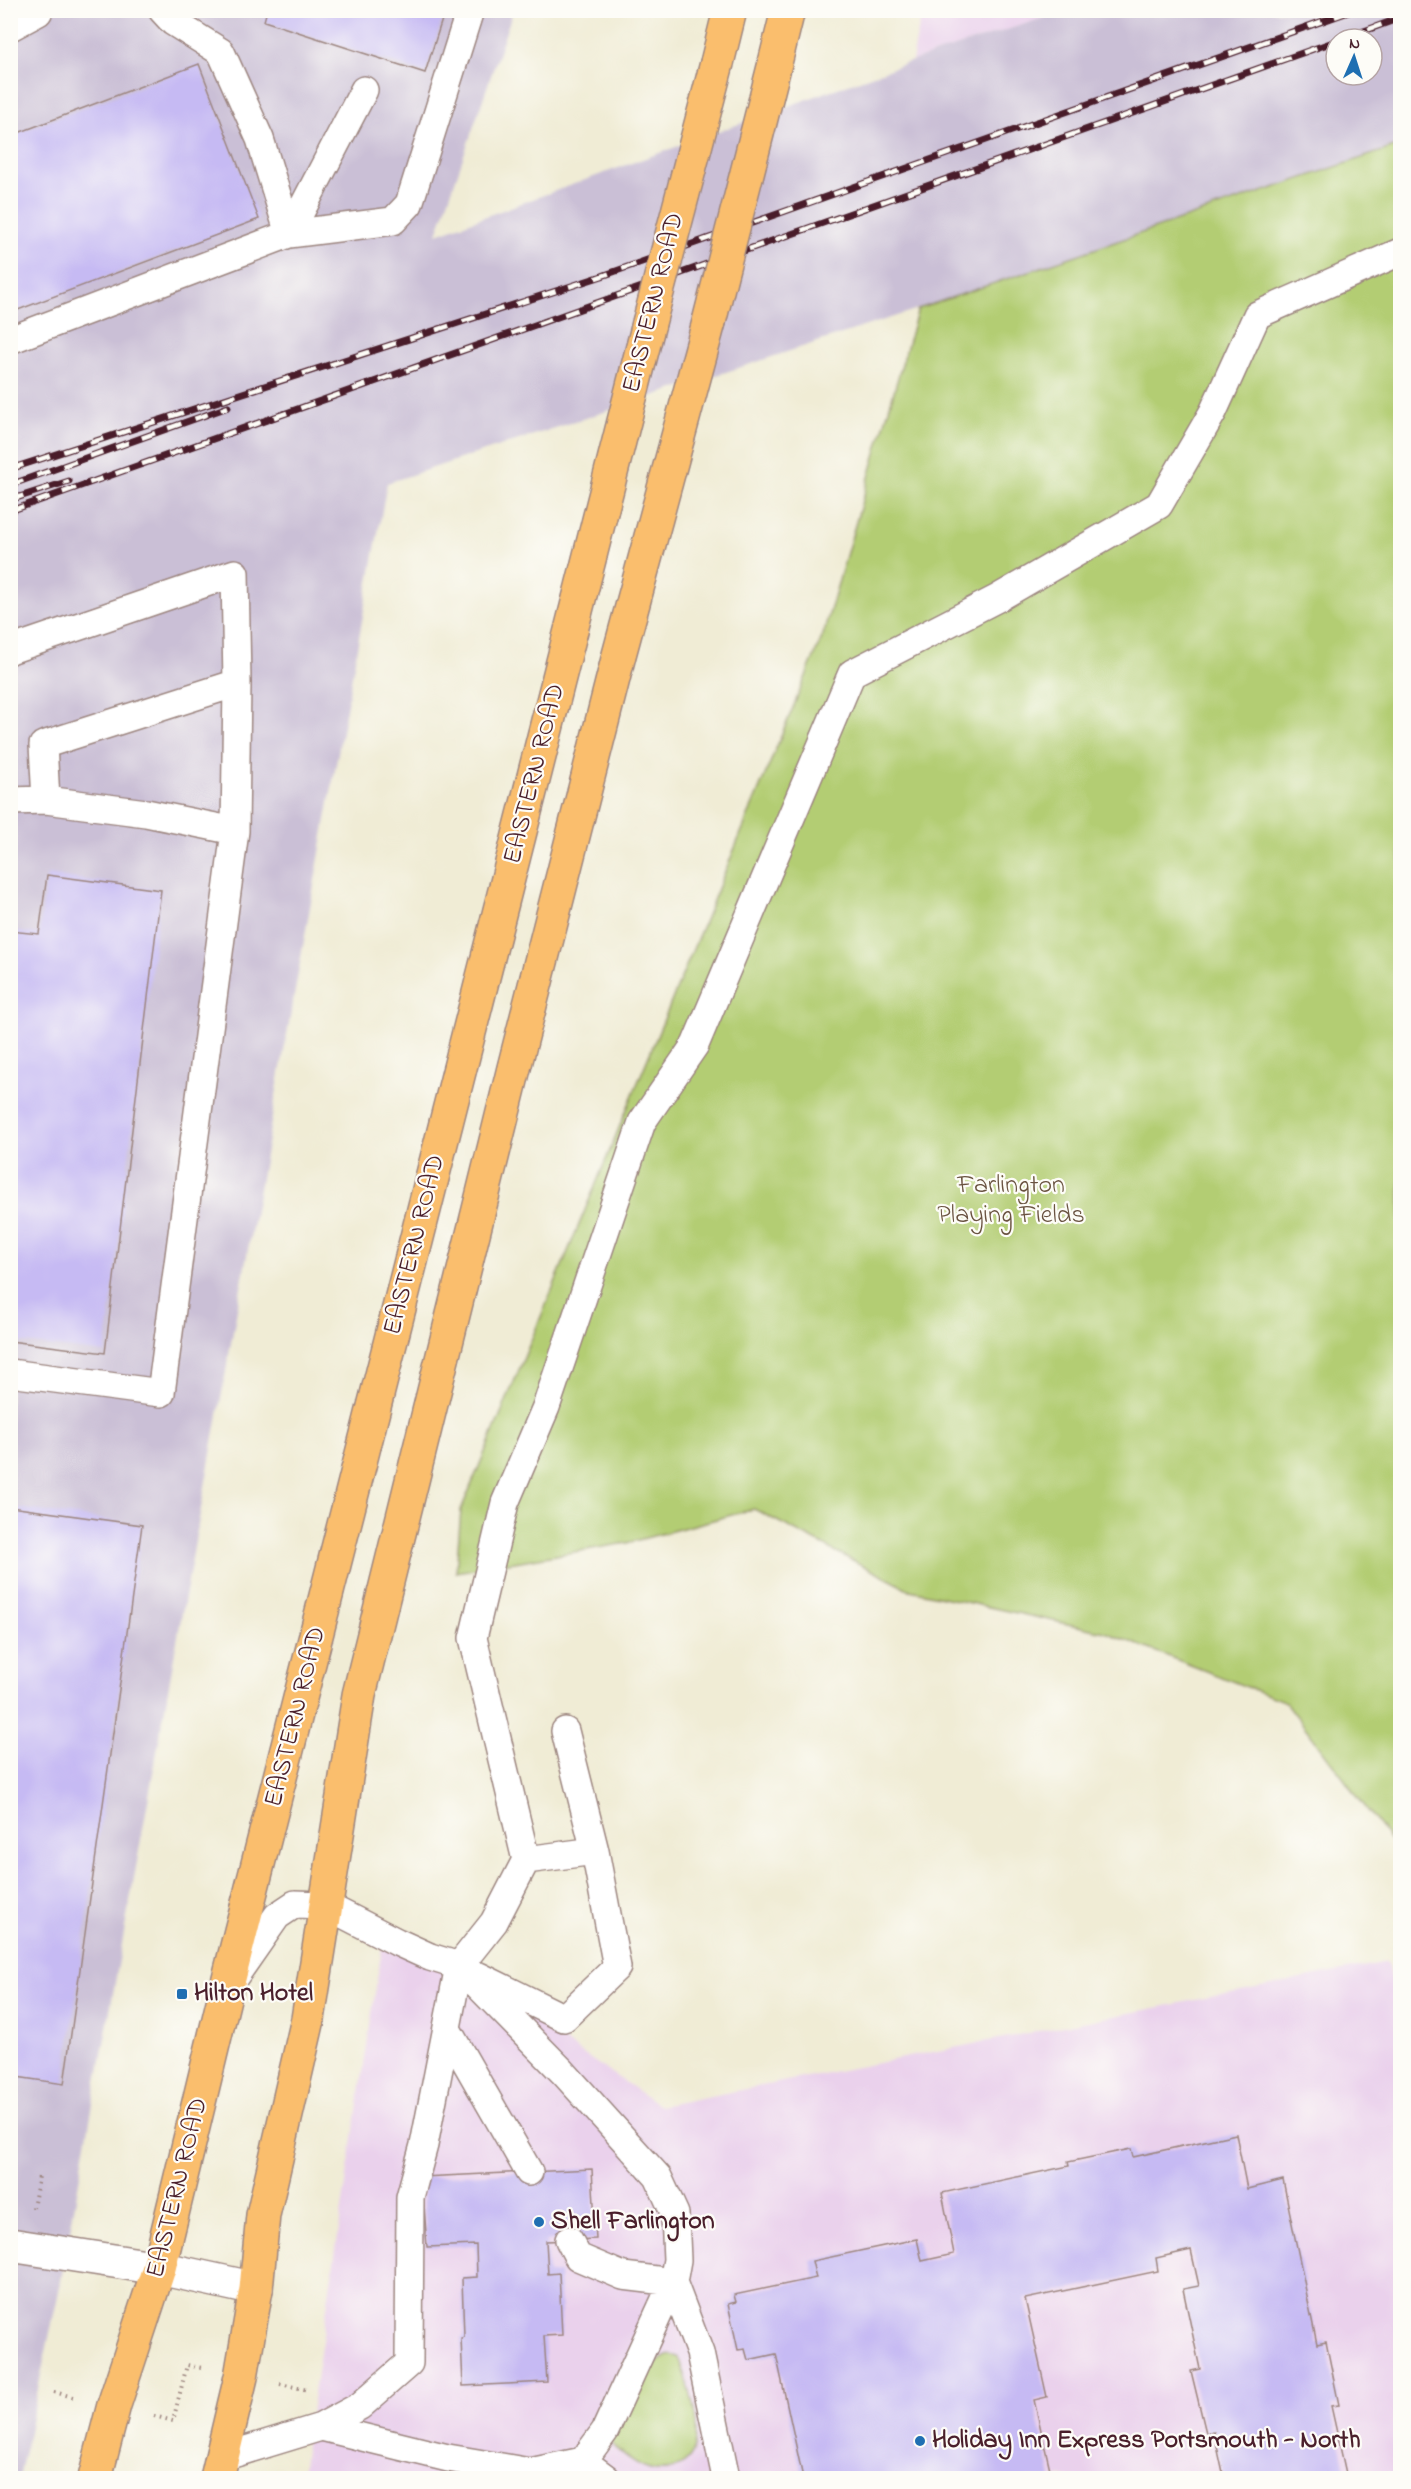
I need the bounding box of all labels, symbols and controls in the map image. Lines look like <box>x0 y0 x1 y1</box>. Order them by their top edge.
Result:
north arrow <box>1324 27 1384 87</box>
text: N <box>1349 32 1361 56</box>
street label: EASTERN ROAD <box>613 209 695 397</box>
street label: EASTERN ROAD <box>494 680 576 868</box>
street label: EASTERN ROAD <box>374 1151 456 1339</box>
park label: Farlington Playing Fields <box>937 1167 1085 1235</box>
street label: EASTERN ROAD <box>255 1623 337 1811</box>
place label: Hilton Hotel <box>194 1975 313 2013</box>
marker: Hilton Hotel <box>175 1987 189 2001</box>
street label: EASTERN ROAD <box>137 2094 219 2282</box>
place label: Shell Farlington <box>551 2203 715 2242</box>
marker: Shell Farlington <box>532 2215 546 2229</box>
place label: Holiday Inn Express Portsmouth - North <box>932 2422 1361 2460</box>
marker: Holiday Inn Express Portsmouth - North <box>913 2434 927 2448</box>

